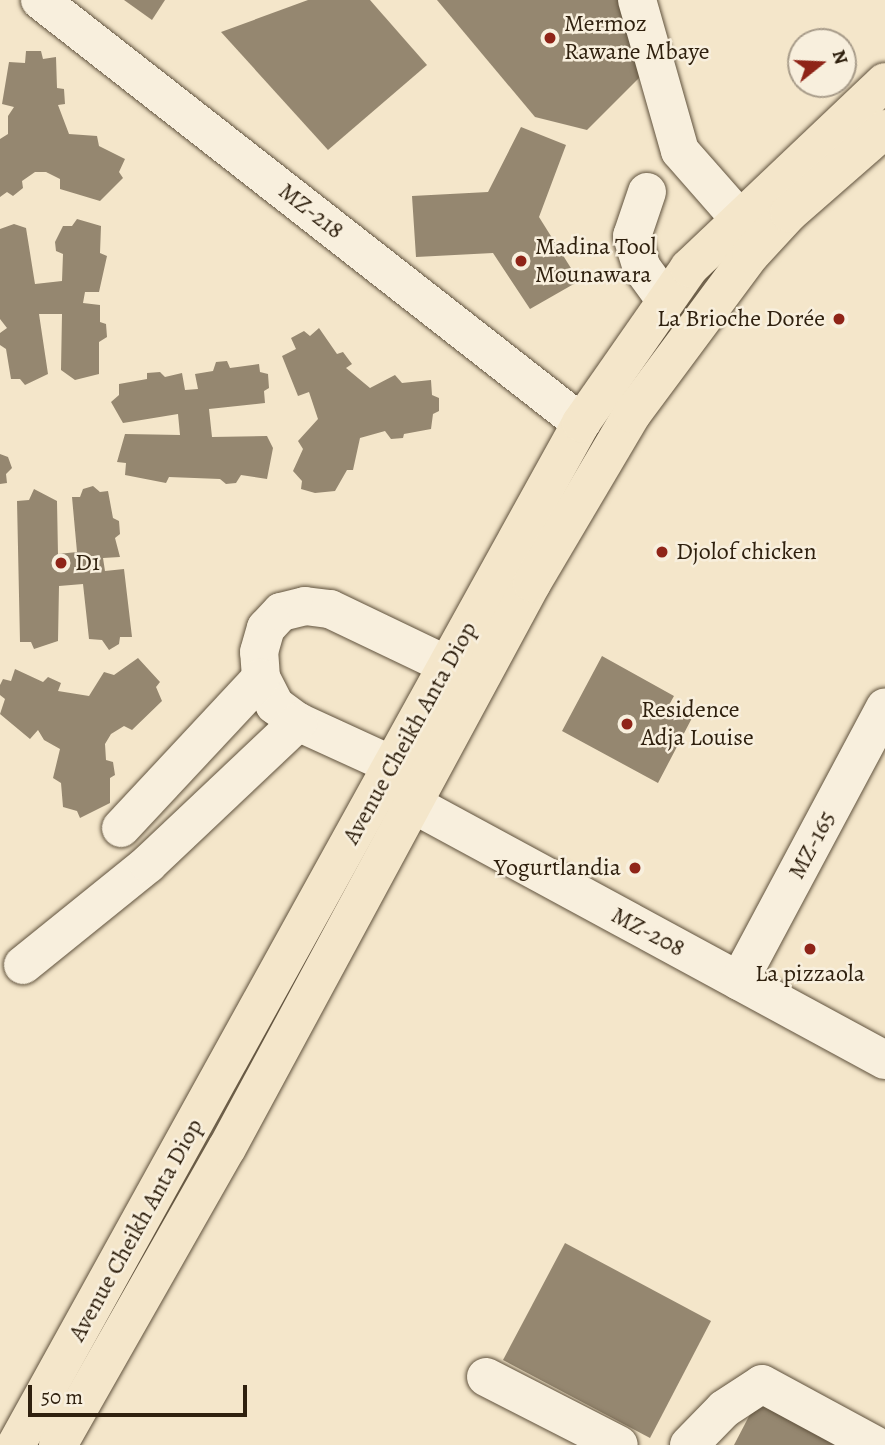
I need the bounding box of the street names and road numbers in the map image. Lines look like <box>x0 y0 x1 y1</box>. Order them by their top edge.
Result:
street label: MZ-218 <box>273 177 349 245</box>
street label: Avenue Cheikh Anta Diop <box>337 617 483 849</box>
street label: MZ-165 <box>782 806 842 884</box>
street label: MZ-208 <box>606 901 690 963</box>
street label: Avenue Cheikh Anta Diop <box>63 1114 209 1346</box>

